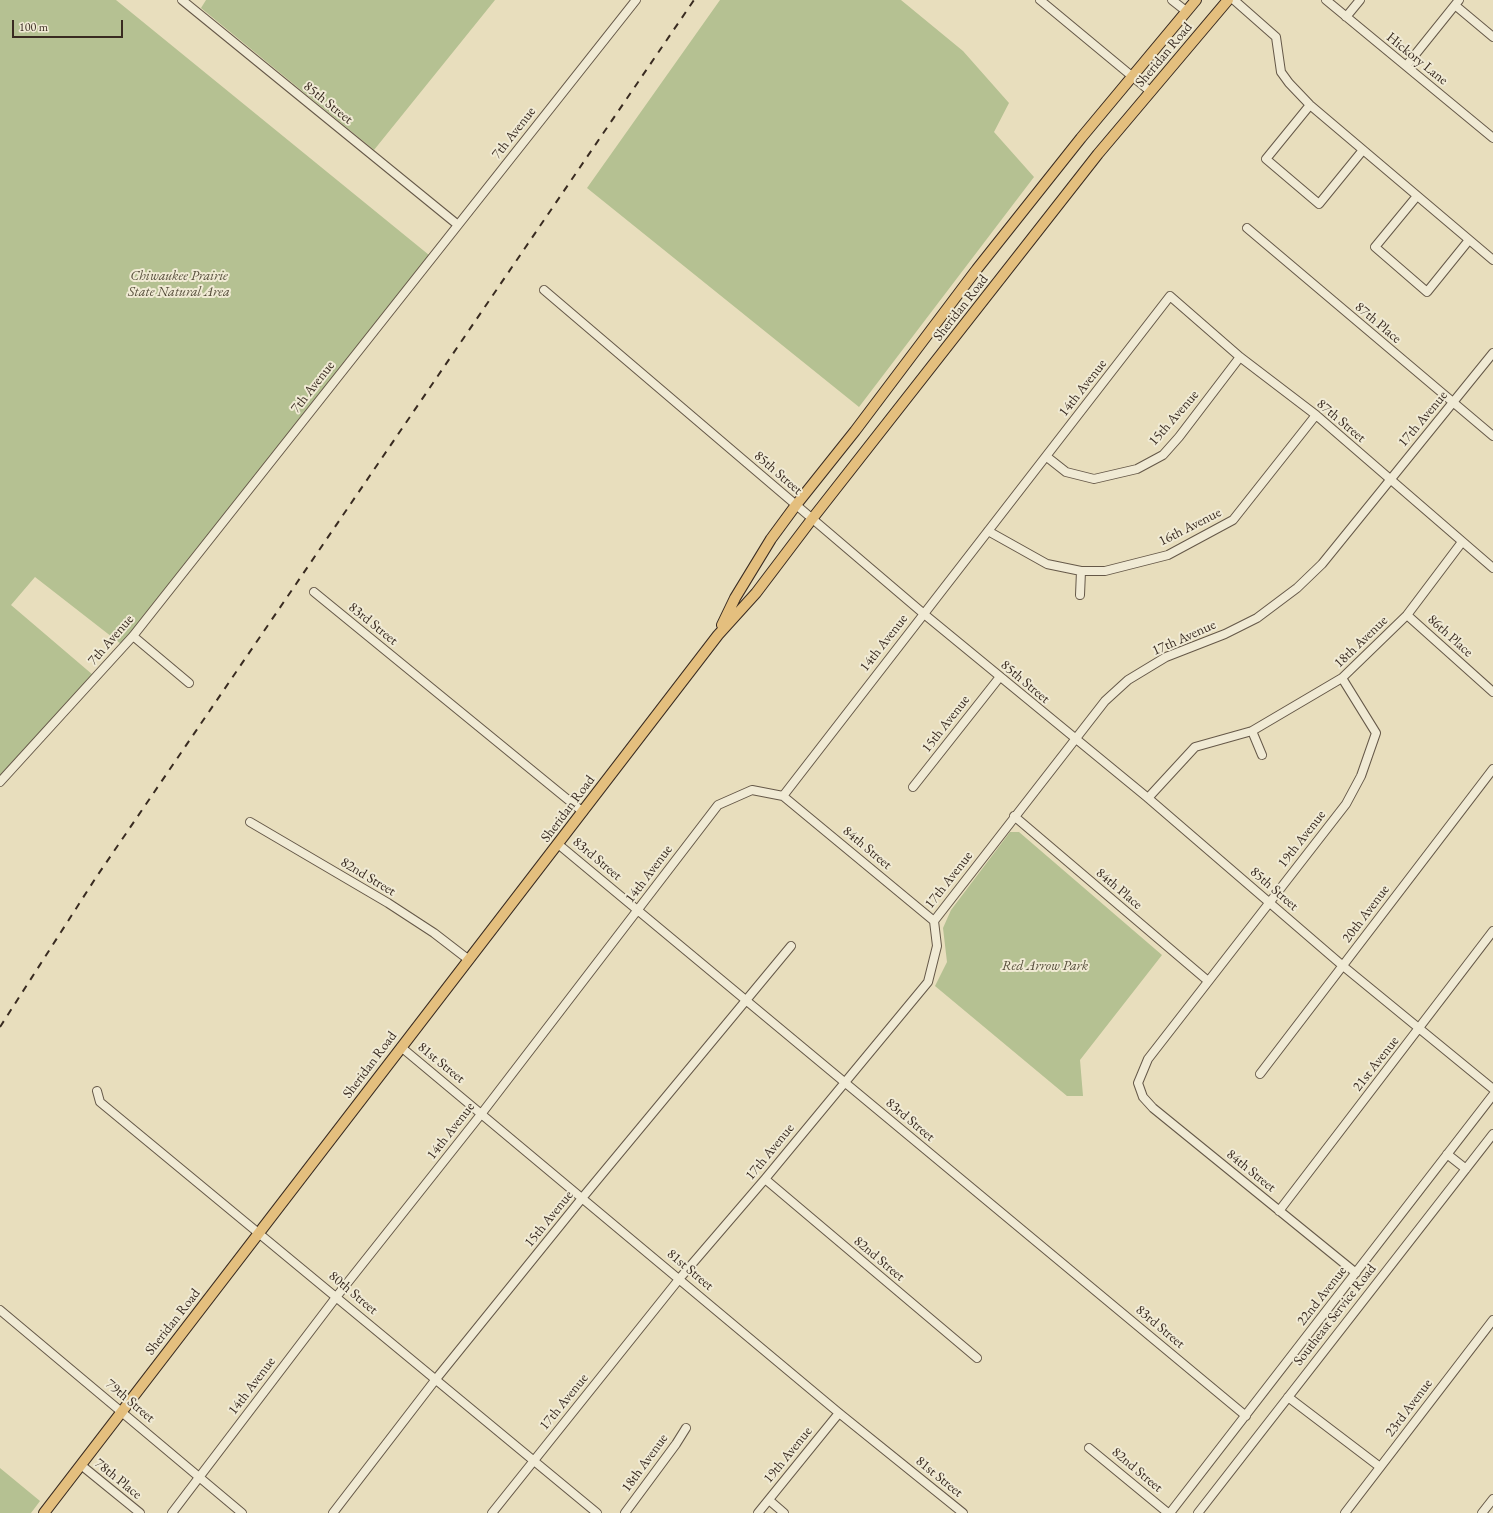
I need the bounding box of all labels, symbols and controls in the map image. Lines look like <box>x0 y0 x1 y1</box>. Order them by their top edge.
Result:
scale bar <box>14 12 125 38</box>
text: 100 m <box>19 19 48 35</box>
street label: Sheridan Road <box>1132 19 1196 91</box>
street label: Hickory Lane <box>1383 29 1451 89</box>
street label: 85th Street <box>300 78 356 128</box>
street label: 7th Avenue <box>489 104 539 162</box>
park label: Chiwaukee Prairie State Natural Area <box>128 268 230 300</box>
street label: Sheridan Road <box>930 272 992 344</box>
street label: 87th Place <box>1351 299 1405 347</box>
street label: 14th Avenue <box>1055 356 1111 420</box>
street label: 7th Avenue <box>288 358 338 416</box>
street label: 15th Avenue <box>1145 387 1203 449</box>
street label: 17th Avenue <box>1395 388 1451 450</box>
street label: 87th Street <box>1313 396 1369 446</box>
street label: 85th Street <box>750 447 806 499</box>
street label: 16th Avenue <box>1156 504 1224 550</box>
street label: 83rd Street <box>345 599 401 649</box>
street label: 7th Avenue <box>85 611 137 669</box>
street label: 14th Avenue <box>856 611 912 675</box>
street label: 86th Place <box>1424 611 1476 661</box>
street label: 18th Avenue <box>1331 612 1391 672</box>
street label: 17th Avenue <box>1150 616 1218 660</box>
street label: 85th Street <box>997 657 1053 707</box>
street label: 15th Avenue <box>918 692 974 756</box>
street label: Sheridan Road <box>537 772 599 846</box>
street label: 19th Avenue <box>1274 807 1330 871</box>
street label: 84th Street <box>839 823 895 873</box>
street label: 83rd Street <box>569 834 625 884</box>
street label: 14th Avenue <box>622 842 676 906</box>
street label: 17th Avenue <box>921 848 977 912</box>
street label: 82nd Street <box>337 854 399 900</box>
street label: 85th Street <box>1246 863 1302 915</box>
street label: 84th Place <box>1092 865 1146 913</box>
street label: 20th Avenue <box>1339 882 1393 946</box>
park label: Red Arrow Park <box>1002 958 1088 974</box>
street label: Sheridan Road <box>339 1028 401 1102</box>
street label: 21st Avenue <box>1349 1033 1403 1095</box>
street label: 81st Street <box>414 1039 468 1087</box>
street label: 83rd Street <box>882 1095 938 1145</box>
street label: 14th Avenue <box>423 1099 479 1163</box>
street label: 17th Avenue <box>742 1120 798 1184</box>
street label: 84th Street <box>1223 1146 1279 1196</box>
street label: 15th Avenue <box>521 1187 577 1251</box>
street label: 82nd Street <box>850 1233 908 1285</box>
street label: 81st Street <box>663 1246 717 1294</box>
street label: Southeast Service Road <box>1290 1261 1380 1369</box>
street label: 22nd Avenue <box>1294 1263 1350 1329</box>
street label: 80th Street <box>325 1268 381 1318</box>
street label: Sheridan Road <box>142 1286 204 1358</box>
street label: 83rd Street <box>1132 1302 1188 1352</box>
street label: 14th Avenue <box>225 1354 279 1418</box>
street label: 17th Avenue <box>536 1370 592 1434</box>
street label: 79th Street <box>102 1376 158 1426</box>
street label: 23rd Avenue <box>1382 1376 1436 1440</box>
street label: 19th Avenue <box>760 1423 816 1487</box>
street label: 18th Avenue <box>618 1431 672 1495</box>
street label: 82nd Street <box>1108 1444 1166 1496</box>
street label: 81st Street <box>912 1453 966 1501</box>
street label: 78th Place <box>91 1455 145 1503</box>

